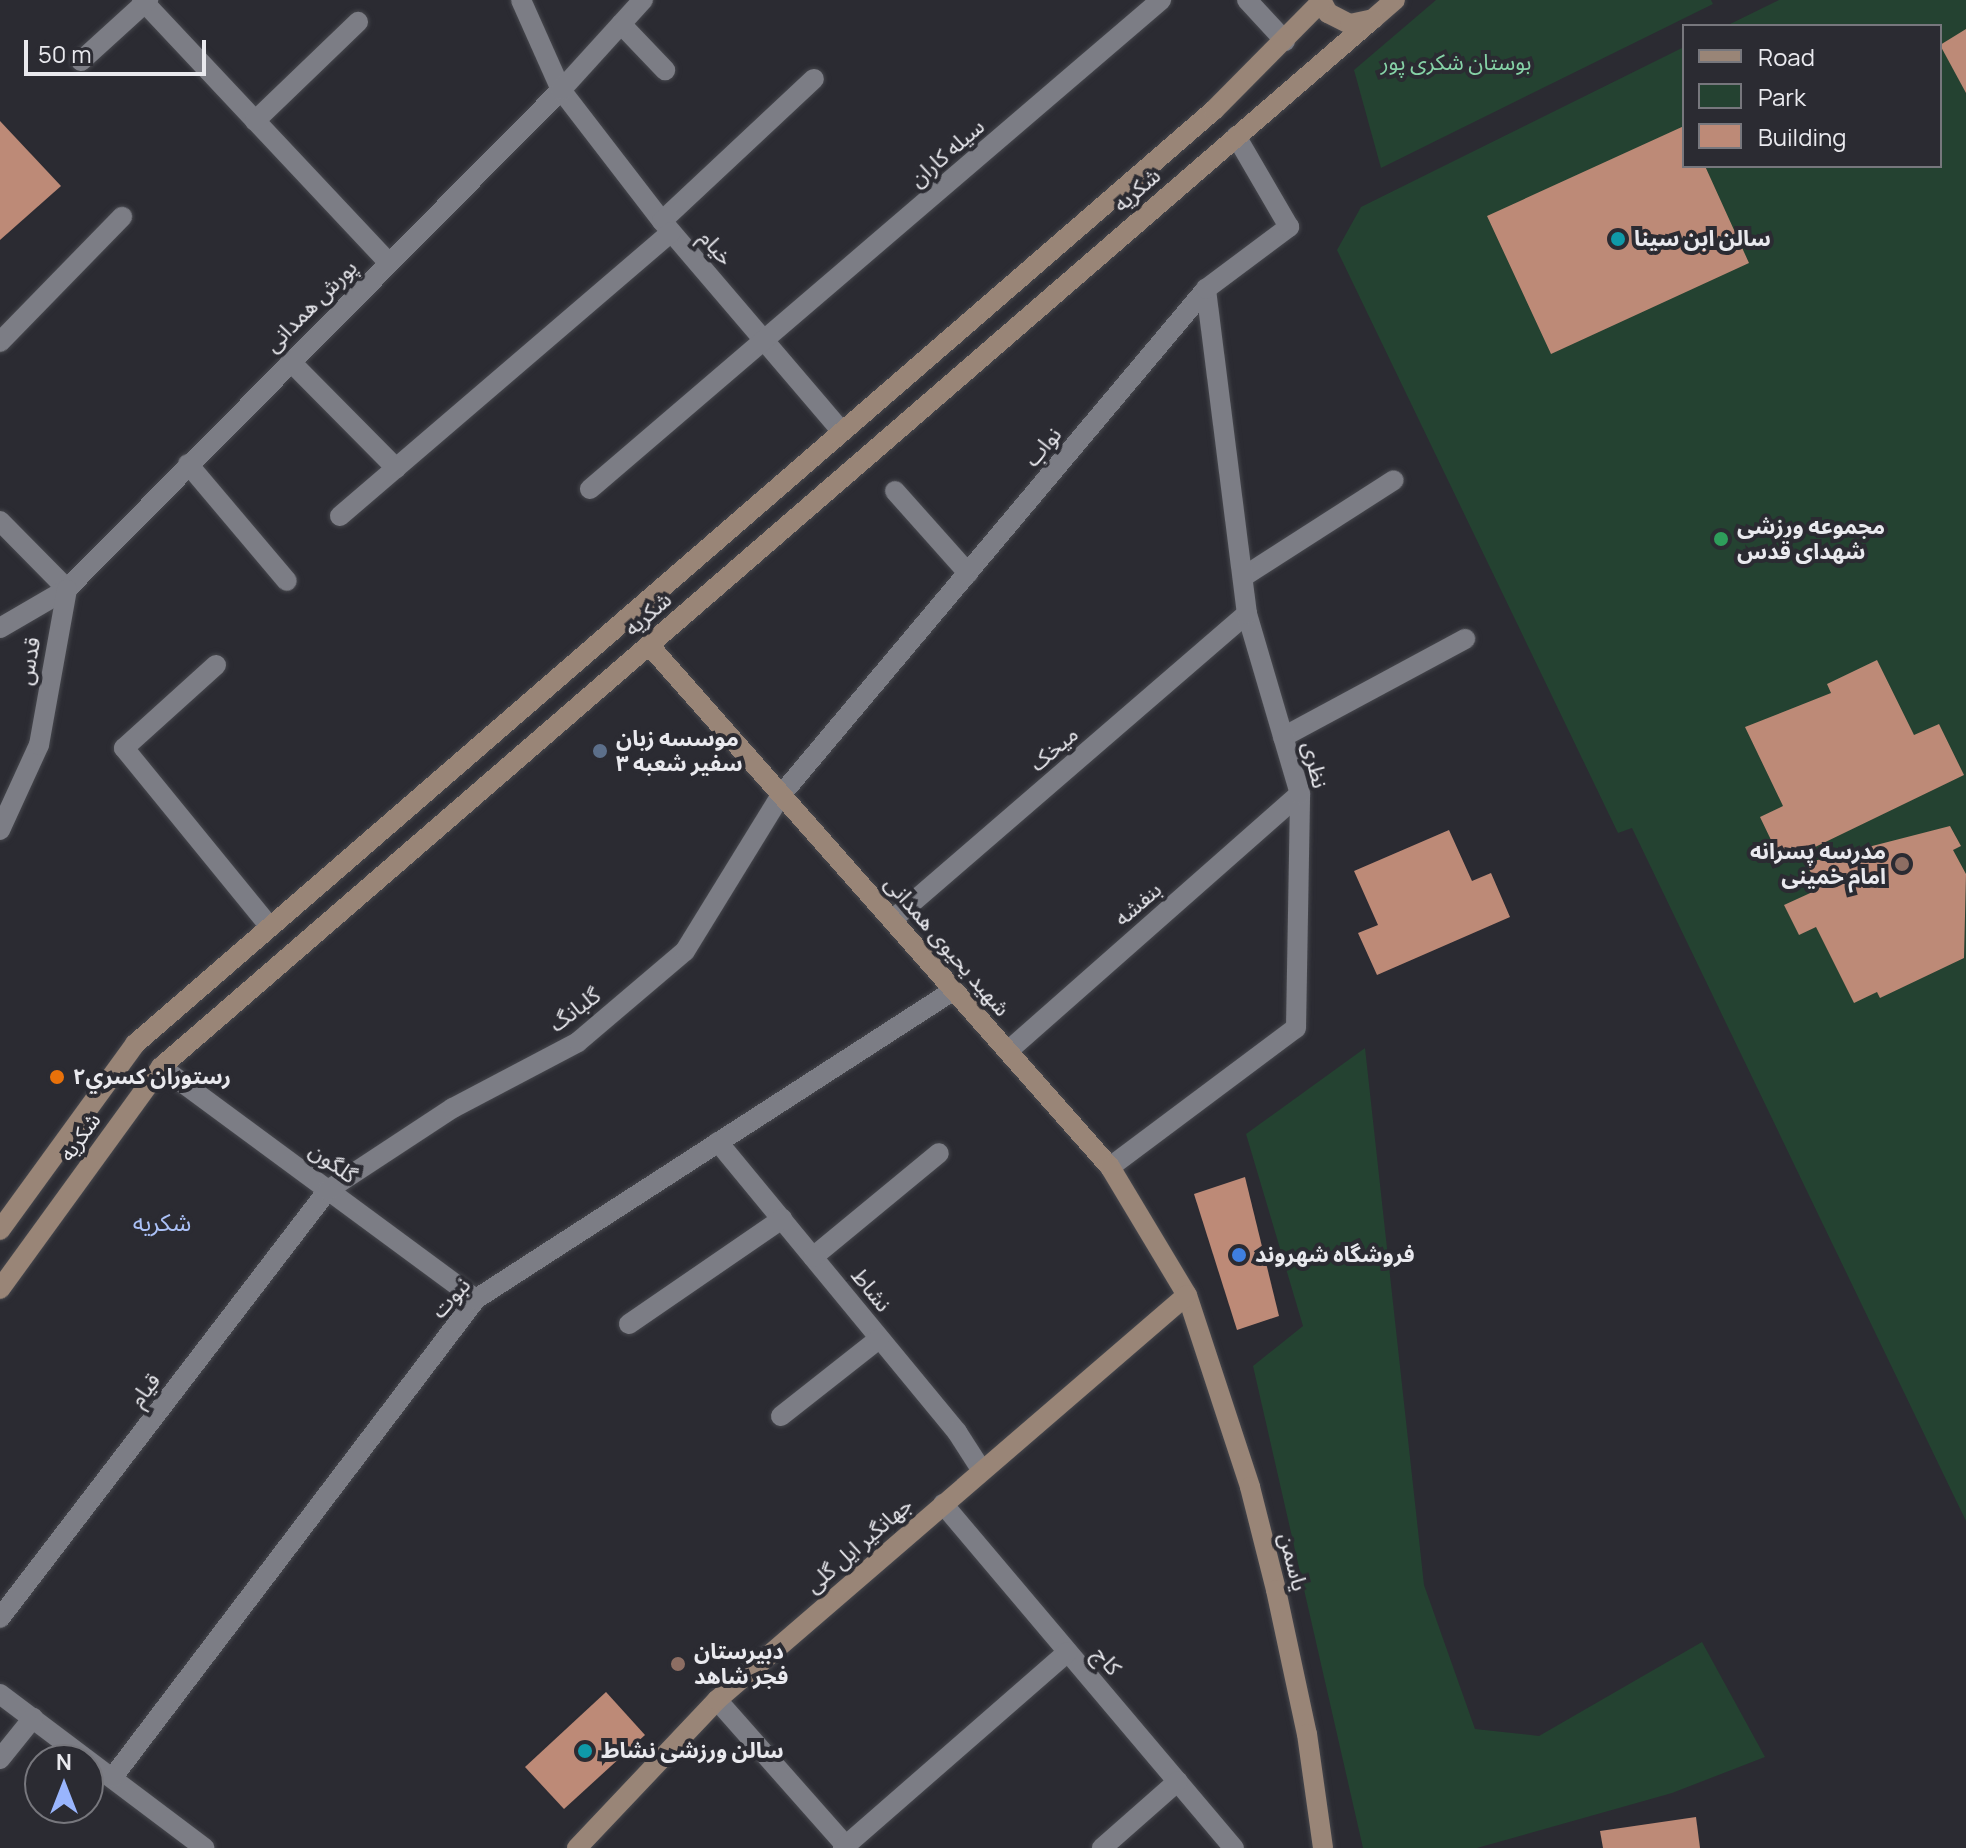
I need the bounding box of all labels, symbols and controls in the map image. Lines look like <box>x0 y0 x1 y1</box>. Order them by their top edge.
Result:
scale bar <box>28 24 210 74</box>
legend <box>1682 24 1942 168</box>
text: 50 m <box>38 37 92 70</box>
text: Road <box>1758 40 1815 73</box>
park label: بوستان شکری پور <box>1381 50 1531 76</box>
text: Park <box>1758 80 1806 113</box>
street label: سیله کاران <box>904 113 990 193</box>
text: Building <box>1758 120 1846 153</box>
street label: شکریه <box>1108 162 1166 218</box>
street label: خیام <box>694 225 738 271</box>
place label: سالن ابن سینا <box>1634 226 1771 252</box>
marker: سالن ابن سینا <box>1609 230 1627 248</box>
street label: پورش همدانی <box>259 254 363 358</box>
street label: نواب <box>1019 422 1067 472</box>
place label: مجموعه ورزشی شهدای قدس <box>1737 513 1885 564</box>
marker: مجموعه ورزشی شهدای قدس <box>1712 530 1730 548</box>
street label: شکریه <box>619 586 677 642</box>
street label: قدس <box>12 635 46 687</box>
street label: میخک <box>1025 721 1083 777</box>
place label: موسسه زبان سفیر شعبه ۳ <box>616 725 743 776</box>
street label: نظری <box>1297 739 1333 791</box>
marker: موسسه زبان سفیر شعبه ۳ <box>591 742 609 760</box>
place label: مدرسه پسرانه امام خمینی <box>1750 838 1886 890</box>
marker: مدرسه پسرانه امام خمینی <box>1893 855 1911 873</box>
street label: شهید یحیوی همدانی <box>879 870 1015 1022</box>
street label: بنفشه <box>1109 876 1167 932</box>
street label: گلبانگ <box>544 982 606 1038</box>
place label: رستوران کسري٢ <box>73 1064 231 1090</box>
marker: رستوران کسري٢ <box>48 1068 66 1086</box>
street label: شکریه <box>54 1108 106 1166</box>
street label: گلگون <box>304 1137 362 1189</box>
district label: شکریه <box>133 1208 191 1236</box>
place label: فروشگاه شهروند <box>1255 1242 1415 1268</box>
marker: فروشگاه شهروند <box>1230 1246 1248 1264</box>
street label: نشاط <box>846 1263 896 1317</box>
street label: نبوت <box>426 1272 476 1324</box>
street label: قیام <box>124 1368 166 1412</box>
street label: جهانگیر ایل گلی <box>800 1491 918 1599</box>
street label: یاسمن <box>1273 1530 1313 1594</box>
place label: دبیرستان فجر شاهد <box>694 1638 788 1690</box>
street label: کاج <box>1087 1641 1127 1681</box>
marker: دبیرستان فجر شاهد <box>669 1655 687 1673</box>
place label: سالن ورزشی نشاط <box>601 1738 784 1764</box>
marker: سالن ورزشی نشاط <box>576 1742 594 1760</box>
north arrow <box>24 1744 104 1824</box>
text: N <box>56 1747 72 1777</box>

